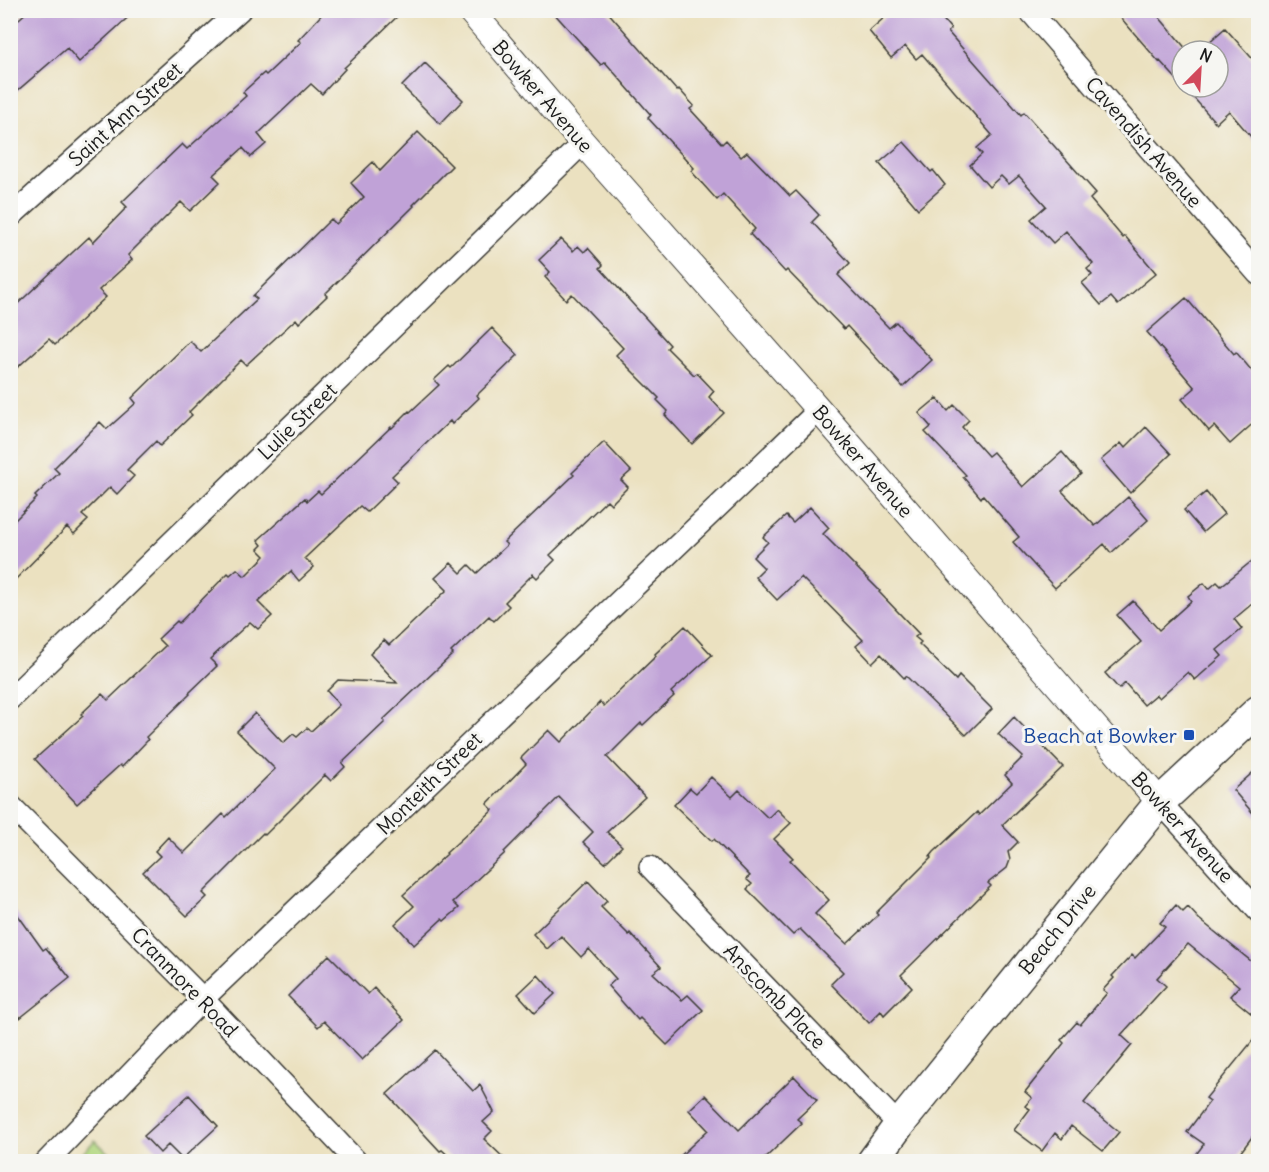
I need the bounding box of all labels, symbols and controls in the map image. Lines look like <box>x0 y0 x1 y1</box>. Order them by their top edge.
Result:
street label: Bowker Avenue <box>487 35 599 157</box>
north arrow <box>1170 39 1230 99</box>
text: N <box>1197 44 1215 67</box>
street label: Saint Ann Street <box>63 56 187 171</box>
street label: Cavendish Avenue <box>1080 71 1208 213</box>
street label: Lulie Street <box>252 377 342 465</box>
street label: Bowker Avenue <box>807 400 919 522</box>
place label: Beach at Bowker <box>1023 723 1177 748</box>
street label: Monteith Street <box>371 726 487 840</box>
marker: Beach at Bowker <box>1182 728 1196 742</box>
street label: Bowker Avenue <box>1127 766 1239 888</box>
street label: Beach Drive <box>1013 879 1101 979</box>
street label: Cranmore Road <box>126 922 244 1042</box>
street label: Anscomb Place <box>719 938 831 1054</box>

